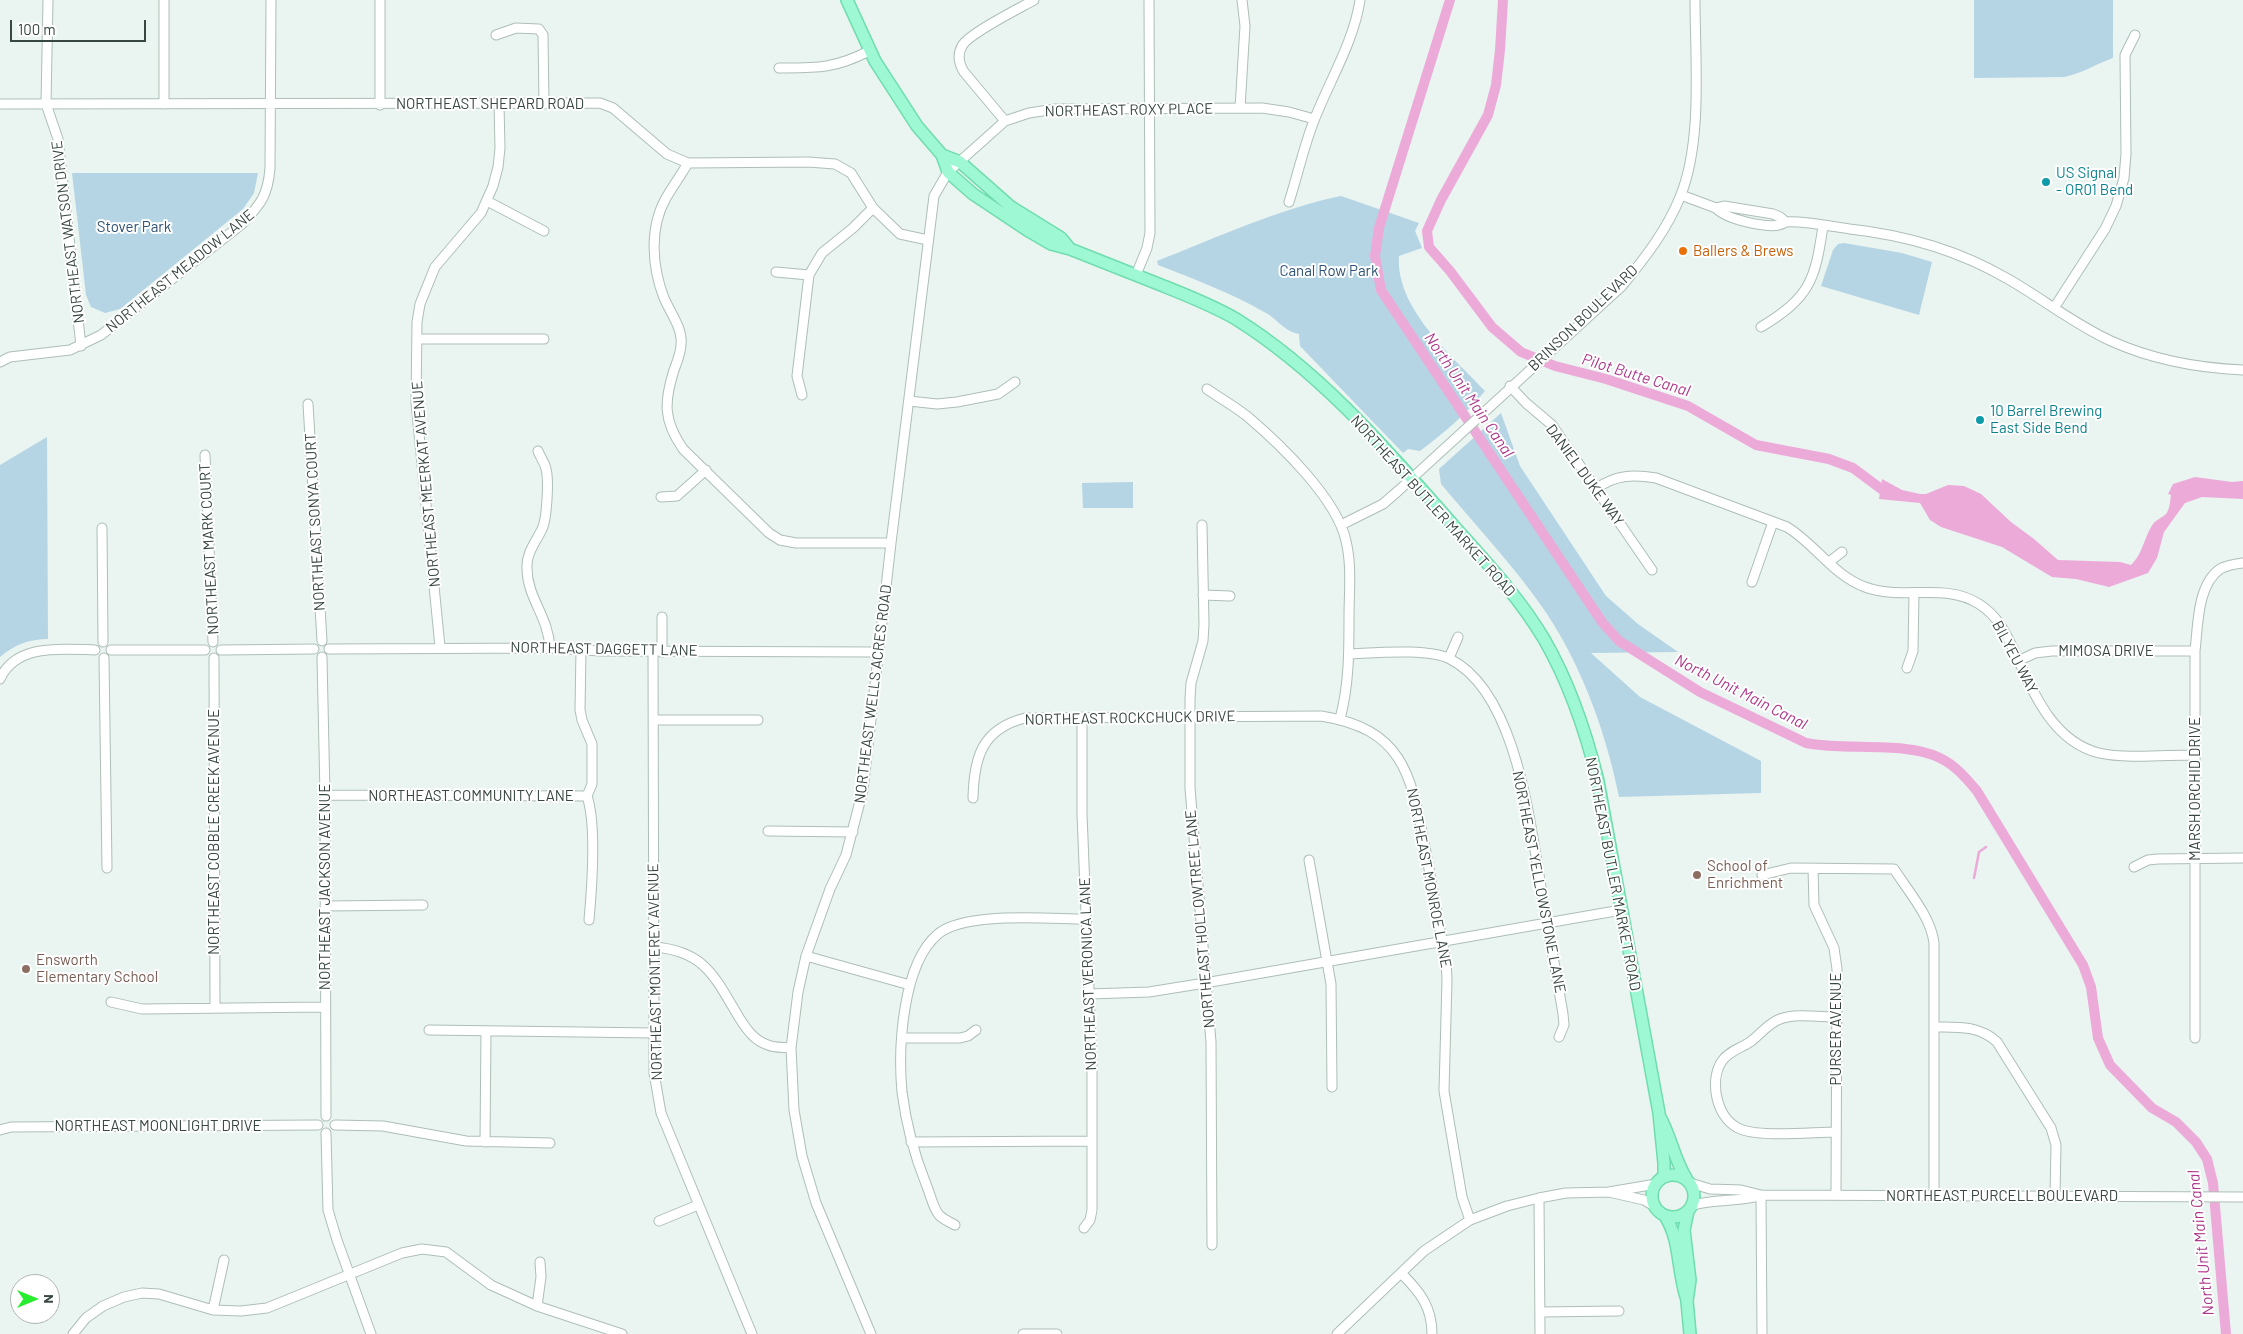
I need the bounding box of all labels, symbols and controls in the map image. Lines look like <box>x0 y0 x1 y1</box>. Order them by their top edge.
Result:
scale bar <box>12 10 149 42</box>
text: 100 m <box>18 20 56 38</box>
street label: NORTHEAST SHEPARD ROAD <box>396 95 584 113</box>
street label: NORTHEAST ROXY PLACE <box>1045 100 1213 120</box>
street label: NORTHEAST WATSON DRIVE <box>48 139 88 325</box>
place label: US Signal - OR01 Bend <box>2056 164 2133 199</box>
marker: US Signal - OR01 Bend <box>2040 176 2052 188</box>
street label: NORTHEAST MEADOW LANE <box>102 206 258 336</box>
park label: Stover Park <box>97 218 171 236</box>
place label: Ballers & Brews <box>1693 242 1794 260</box>
marker: Ballers & Brews <box>1677 245 1689 257</box>
street label: BRINSON BOULEVARD <box>1525 261 1641 375</box>
park label: Canal Row Park <box>1279 262 1379 280</box>
water label: North Unit Main Canal <box>1420 329 1518 461</box>
water label: Pilot Butte Canal <box>1580 349 1692 401</box>
street label: NORTHEAST MEERKAT AVENUE <box>408 380 444 588</box>
place label: 10 Barrel Brewing East Side Bend <box>1990 402 2102 437</box>
street label: NORTHEAST BUTLER MARKET ROAD <box>1347 412 1519 600</box>
marker: 10 Barrel Brewing East Side Bend <box>1974 414 1986 426</box>
street label: DANIEL DUKE WAY <box>1542 421 1628 529</box>
street label: NORTHEAST SONYA COURT <box>301 433 329 611</box>
street label: NORTHEAST MARK COURT <box>196 463 222 635</box>
street label: NORTHEAST WELLS ACRES ROAD <box>851 584 895 804</box>
street label: BILYEU WAY <box>1988 618 2042 696</box>
street label: NORTHEAST DAGGETT LANE <box>510 638 698 660</box>
street label: MIMOSA DRIVE <box>2058 642 2154 660</box>
water label: North Unit Main Canal <box>1671 650 1811 734</box>
street label: NORTHEAST ROCKCHUCK DRIVE <box>1024 707 1236 729</box>
street label: NORTHEAST COBBLE CREEK AVENUE <box>205 709 223 955</box>
street label: MARSH ORCHID DRIVE <box>2186 717 2204 861</box>
street label: NORTHEAST BUTLER MARKET ROAD <box>1581 756 1645 992</box>
street label: NORTHEAST YELLOWSTONE LANE <box>1509 769 1569 995</box>
street label: NORTHEAST JACKSON AVENUE <box>316 784 334 990</box>
street label: NORTHEAST COMMUNITY LANE <box>368 787 574 805</box>
street label: NORTHEAST MONROE LANE <box>1403 787 1455 969</box>
street label: NORTHEAST HOLLOWTREE LANE <box>1181 809 1219 1029</box>
place label: School of Enrichment <box>1707 857 1783 892</box>
street label: NORTHEAST MONTEREY AVENUE <box>644 863 666 1081</box>
marker: School of Enrichment <box>1691 869 1703 881</box>
street label: NORTHEAST VERONICA LANE <box>1076 877 1100 1071</box>
place label: Ensworth Elementary School <box>36 951 158 986</box>
marker: Ensworth Elementary School <box>20 963 32 975</box>
street label: PURSER AVENUE <box>1827 973 1845 1085</box>
street label: NORTHEAST MOONLIGHT DRIVE <box>54 1117 262 1135</box>
water label: North Unit Main Canal <box>2184 1169 2218 1317</box>
street label: NORTHEAST PURCELL BOULEVARD <box>1886 1187 2118 1205</box>
north arrow <box>10 1274 60 1324</box>
text: N <box>41 1294 58 1304</box>

